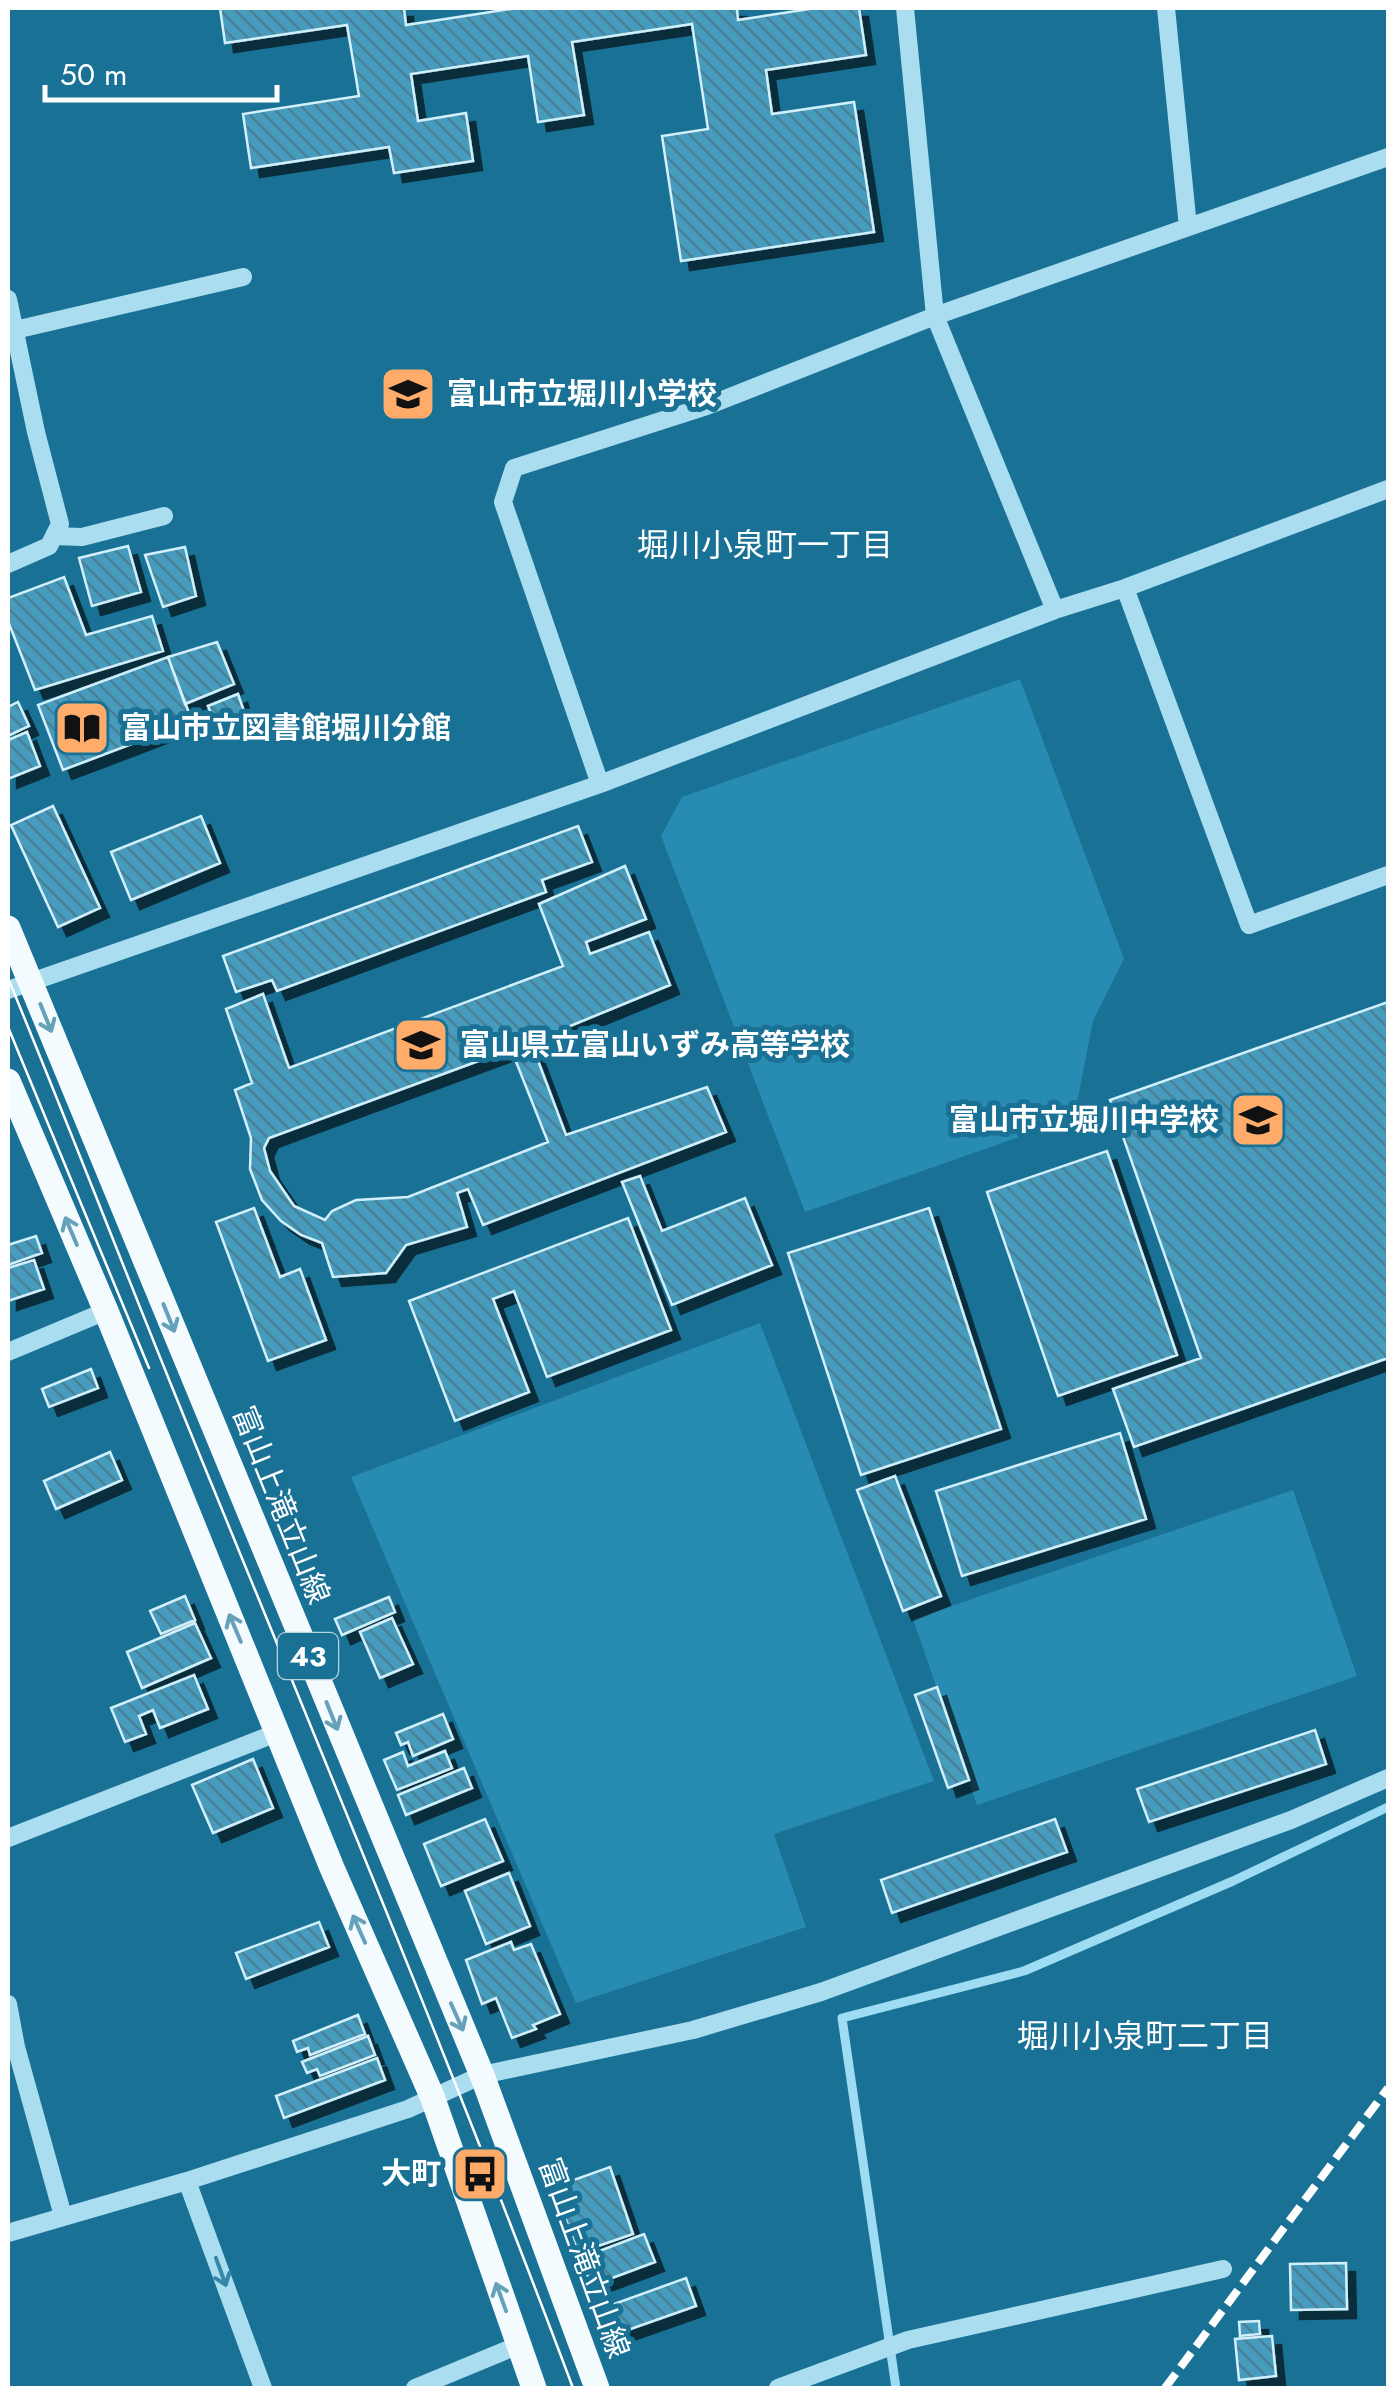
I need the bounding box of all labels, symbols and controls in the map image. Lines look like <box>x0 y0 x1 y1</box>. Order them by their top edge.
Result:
scale bar <box>45 40 278 102</box>
text: 50 m <box>60 53 127 96</box>
school or university icon: 富山市立堀川小学校 <box>378 364 438 424</box>
place label: 富山市立堀川小学校 <box>447 372 717 415</box>
district label: 堀川小泉町一丁目 <box>637 522 893 568</box>
library icon: 富山市立図書館堀川分館 <box>52 698 112 758</box>
place label: 富山市立図書館堀川分館 <box>121 706 451 749</box>
one-way arrow <box>39 1002 57 1032</box>
school or university icon: 富山県立富山いずみ高等学校 <box>391 1015 451 1075</box>
place label: 富山県立富山いずみ高等学校 <box>460 1023 850 1066</box>
school or university icon: 富山市立堀川中学校 <box>1228 1090 1288 1150</box>
place label: 富山市立堀川中学校 <box>949 1098 1219 1141</box>
one-way arrow <box>61 1216 79 1247</box>
one-way arrow <box>162 1303 180 1333</box>
street label: 富山上滝立山線 <box>222 1399 341 1610</box>
one-way arrow <box>225 1613 243 1644</box>
road number: 43 <box>278 1633 338 1679</box>
one-way arrow <box>325 1701 343 1731</box>
one-way arrow <box>349 1914 367 1945</box>
one-way arrow <box>449 2001 467 2032</box>
district label: 堀川小泉町二丁目 <box>1017 2013 1273 2059</box>
bus stop icon: 大町 <box>450 2144 510 2204</box>
place label: 大町 <box>381 2152 441 2195</box>
street label: 富山上滝立山線 <box>528 2152 641 2364</box>
one-way arrow <box>213 2256 231 2287</box>
one-way arrow <box>491 2282 509 2313</box>

